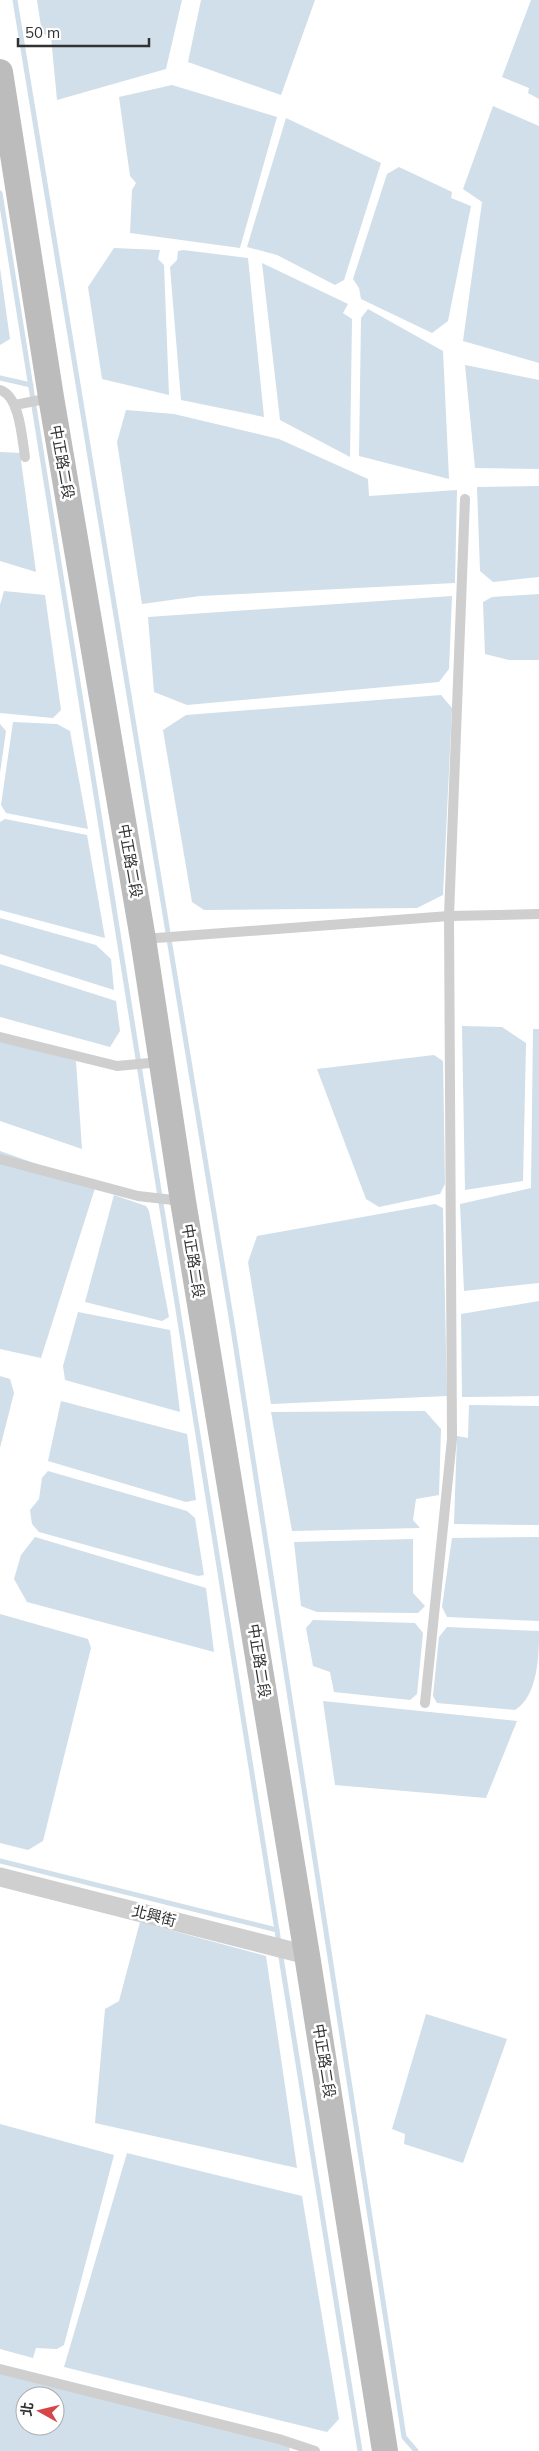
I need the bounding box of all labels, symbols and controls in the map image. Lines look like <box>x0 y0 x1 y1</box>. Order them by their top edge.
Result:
scale bar <box>18 15 149 47</box>
text: 50 m <box>25 23 60 42</box>
street label: 中正路二段 <box>47 423 78 501</box>
street label: 中正路二段 <box>115 822 146 900</box>
street label: 中正路二段 <box>178 1222 209 1299</box>
street label: 中正路二段 <box>244 1622 275 1699</box>
street label: 北興街 <box>130 1901 178 1930</box>
street label: 中正路二段 <box>309 2022 340 2099</box>
north arrow <box>15 2386 65 2436</box>
text: 北 <box>17 2401 37 2417</box>

